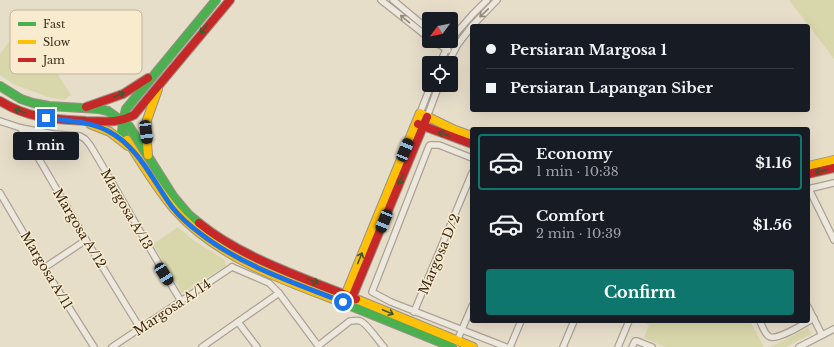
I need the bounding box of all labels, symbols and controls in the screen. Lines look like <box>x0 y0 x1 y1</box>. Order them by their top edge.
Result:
one-way arrow <box>479 8 489 17</box>
legend <box>10 10 142 74</box>
north arrow <box>422 12 458 48</box>
map controls <box>422 12 458 92</box>
one-way arrow <box>399 15 410 24</box>
text: Fast <box>43 17 66 31</box>
one-way arrow <box>200 24 209 35</box>
text: Slow <box>43 35 71 49</box>
text: Persiaran Margosa 1 <box>510 40 667 59</box>
text: Jam <box>41 53 65 67</box>
button: locate <box>422 56 458 92</box>
text: Persiaran Lapangan Siber <box>510 78 713 97</box>
one-way arrow <box>112 91 124 98</box>
one-way arrow <box>15 106 27 114</box>
route end <box>37 109 55 127</box>
car <box>139 119 153 145</box>
one-way arrow <box>438 129 450 137</box>
callout: 1 min <box>13 132 79 160</box>
text: 1 min <box>27 137 65 154</box>
car <box>395 137 415 163</box>
icon: car <box>488 144 524 180</box>
text: Economy <box>536 144 613 163</box>
text: $1.16 <box>755 153 792 172</box>
text: 1 min · 10:38 <box>536 163 619 180</box>
street label: Margosa A/13 <box>97 166 156 253</box>
one-way arrow <box>815 167 828 175</box>
one-way arrow <box>397 173 405 185</box>
street label: Margosa A/12 <box>49 185 110 271</box>
icon: car <box>488 206 524 242</box>
text: Comfort <box>536 206 604 225</box>
car <box>374 208 394 234</box>
street label: Margosa D/2 <box>415 211 464 297</box>
text: $1.56 <box>753 215 792 234</box>
text: 2 min · 10:39 <box>536 225 621 242</box>
street label: Margosa A/11 <box>17 228 76 312</box>
one-way arrow <box>357 253 365 265</box>
car <box>153 261 175 287</box>
button: Confirm <box>486 269 794 315</box>
street label: Margosa A/14 <box>130 275 214 340</box>
one-way arrow <box>306 278 318 286</box>
route start <box>334 293 352 311</box>
one-way arrow <box>382 309 394 316</box>

